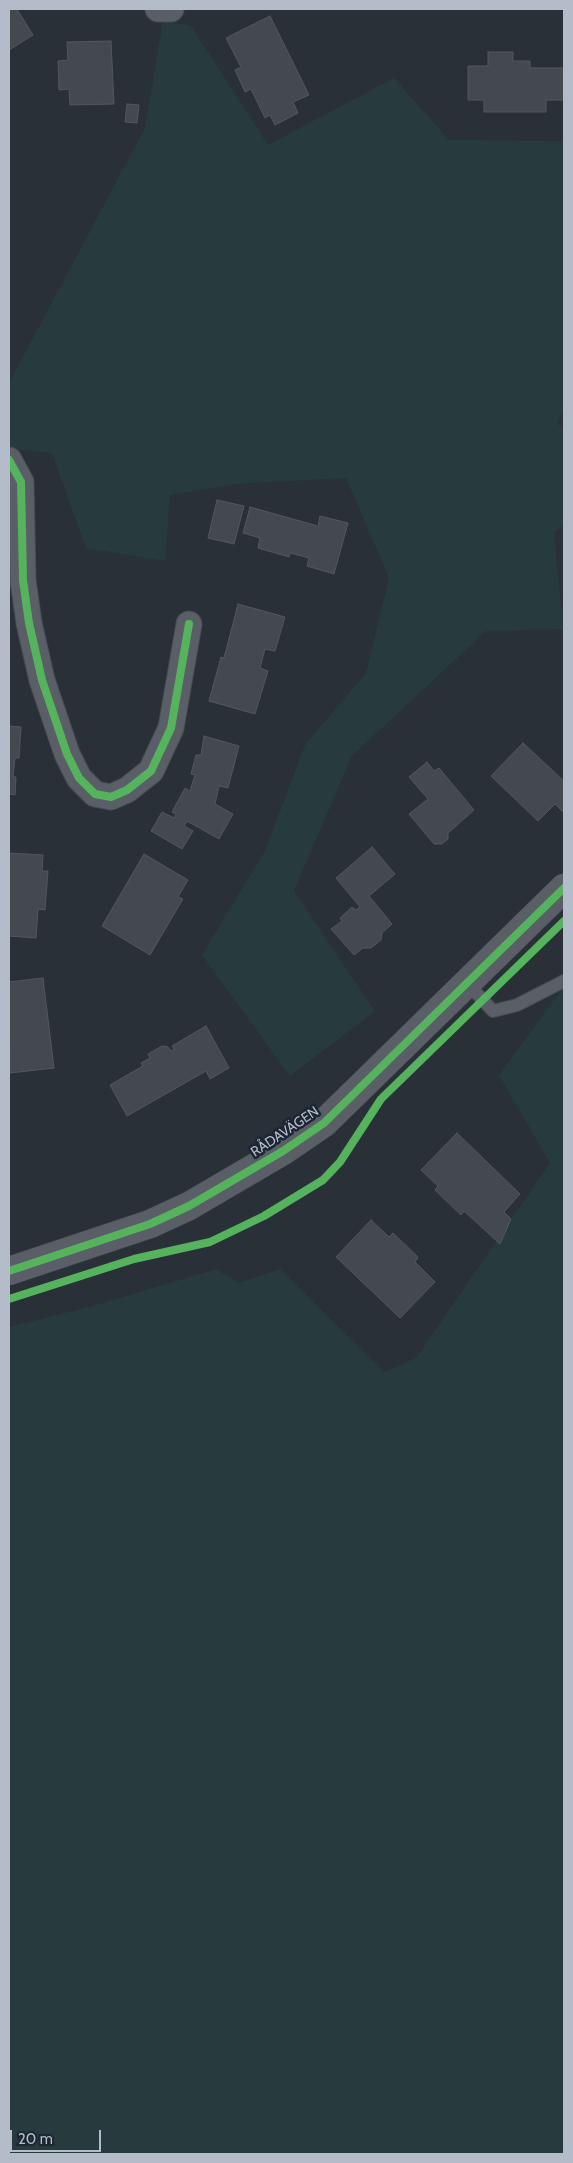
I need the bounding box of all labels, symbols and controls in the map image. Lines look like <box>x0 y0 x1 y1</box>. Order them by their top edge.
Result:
street label: RÅDAVÄGEN <box>248 1103 322 1161</box>
scale bar <box>12 2120 104 2152</box>
text: 20 m <box>18 2130 53 2148</box>

